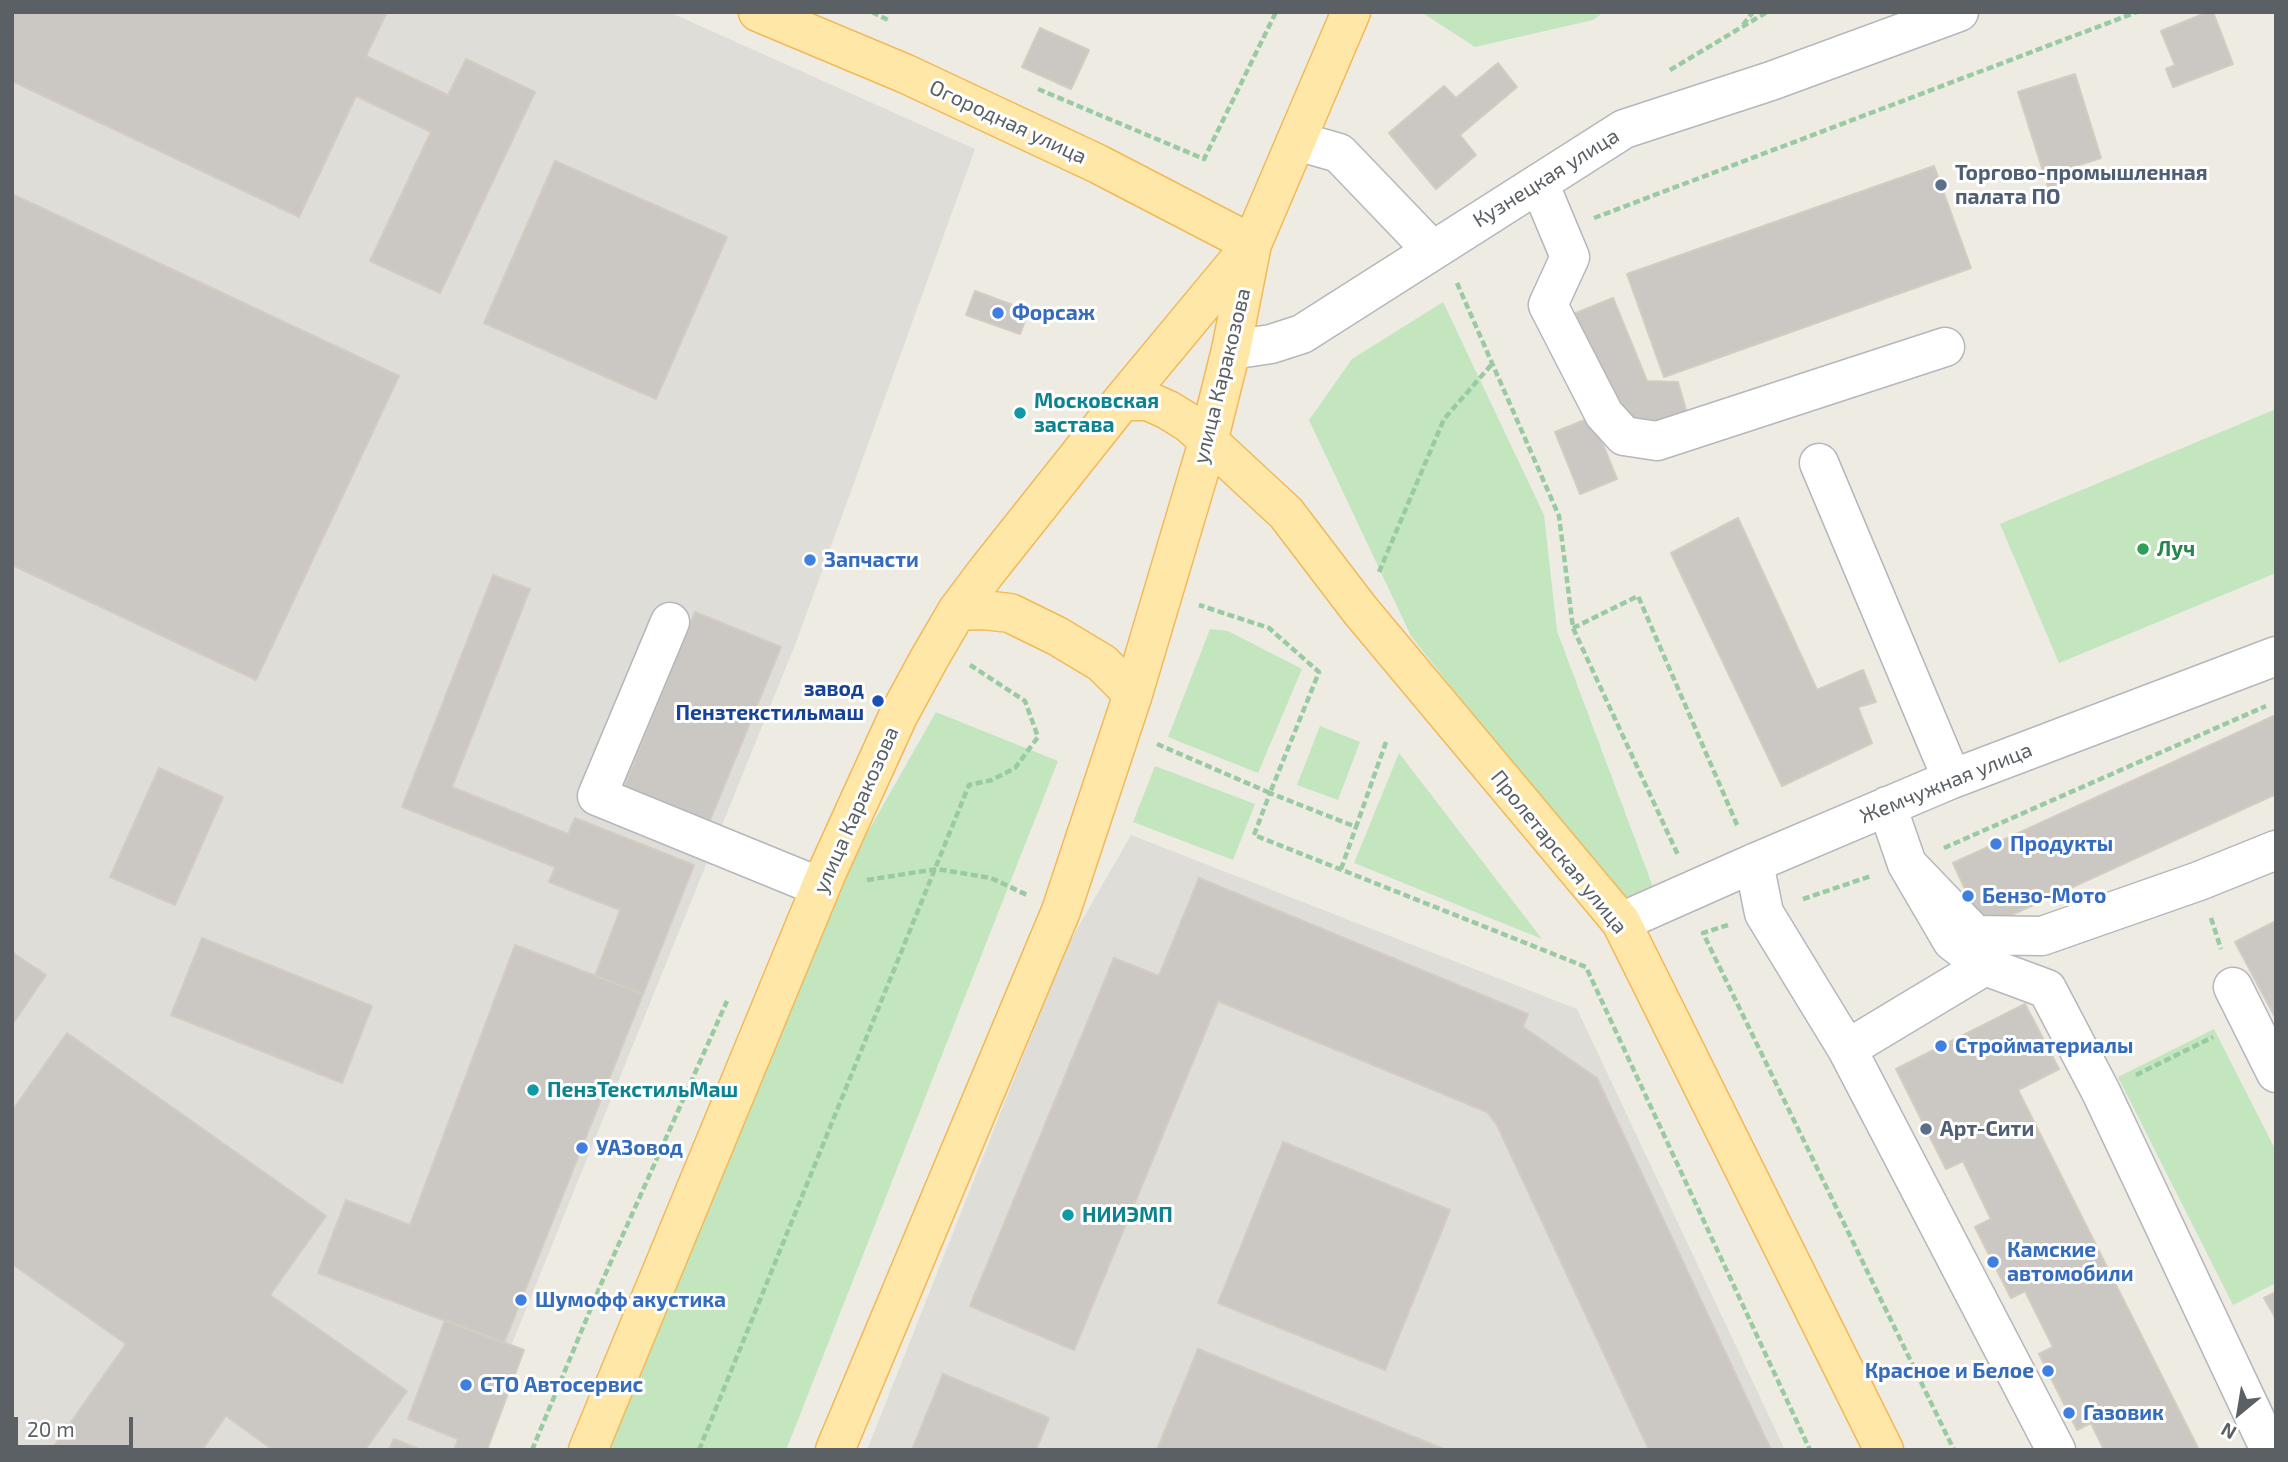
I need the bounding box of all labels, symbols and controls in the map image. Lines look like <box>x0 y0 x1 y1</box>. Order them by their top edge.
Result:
street label: Огородная улица <box>925 75 1091 169</box>
street label: Кузнецкая улица <box>1468 123 1624 233</box>
place label: Торгово-промышленная палата ПО <box>1955 160 2208 210</box>
marker: Торгово-промышленная палата ПО <box>1933 177 1949 193</box>
street label: улица Каракозова <box>1188 286 1256 466</box>
place label: Форсаж <box>1012 300 1095 326</box>
marker: Форсаж <box>990 305 1006 321</box>
place label: Московская застава <box>1034 388 1159 438</box>
marker: Московская застава <box>1012 405 1028 421</box>
place label: Луч <box>2157 536 2195 562</box>
marker: Луч <box>2135 541 2151 557</box>
place label: Запчасти <box>824 547 919 573</box>
marker: Запчасти <box>802 552 818 568</box>
place label: завод Пензтекстильмаш <box>676 676 864 726</box>
marker: завод Пензтекстильмаш <box>870 693 886 709</box>
street label: улица Каракозова <box>808 723 904 897</box>
street label: Жемчужная улица <box>1856 737 2036 829</box>
street label: Пролетарская улица <box>1485 765 1633 939</box>
place label: Продукты <box>2010 831 2113 857</box>
marker: Продукты <box>1988 836 2004 852</box>
place label: Бензо-Мото <box>1982 883 2106 909</box>
marker: Бензо-Мото <box>1960 888 1976 904</box>
place label: Стройматериалы <box>1955 1033 2133 1059</box>
marker: Стройматериалы <box>1933 1038 1949 1054</box>
place label: ПензТекстильМаш <box>547 1077 738 1103</box>
marker: ПензТекстильМаш <box>525 1082 541 1098</box>
place label: Арт-Сити <box>1940 1116 2034 1142</box>
marker: Арт-Сити <box>1918 1121 1934 1137</box>
place label: УАЗовод <box>596 1135 683 1161</box>
marker: УАЗовод <box>574 1140 590 1156</box>
place label: НИИЭМП <box>1082 1202 1173 1228</box>
marker: НИИЭМП <box>1060 1207 1076 1223</box>
place label: Камские автомобили <box>2007 1237 2134 1287</box>
marker: Камские автомобили <box>1985 1254 2001 1270</box>
place label: Шумофф акустика <box>535 1287 726 1313</box>
marker: Шумофф акустика <box>513 1292 529 1308</box>
place label: Красное и Белое <box>1865 1358 2034 1384</box>
marker: Красное и Белое <box>2040 1363 2056 1379</box>
place label: СТО Автосервис <box>480 1372 643 1398</box>
marker: СТО Автосервис <box>458 1377 474 1393</box>
north arrow <box>2204 1378 2274 1448</box>
place label: Газовик <box>2083 1400 2164 1426</box>
scale bar <box>18 1402 136 1446</box>
marker: Газовик <box>2061 1405 2077 1421</box>
text: 20 m <box>27 1416 75 1441</box>
text: N <box>2217 1418 2240 1445</box>

